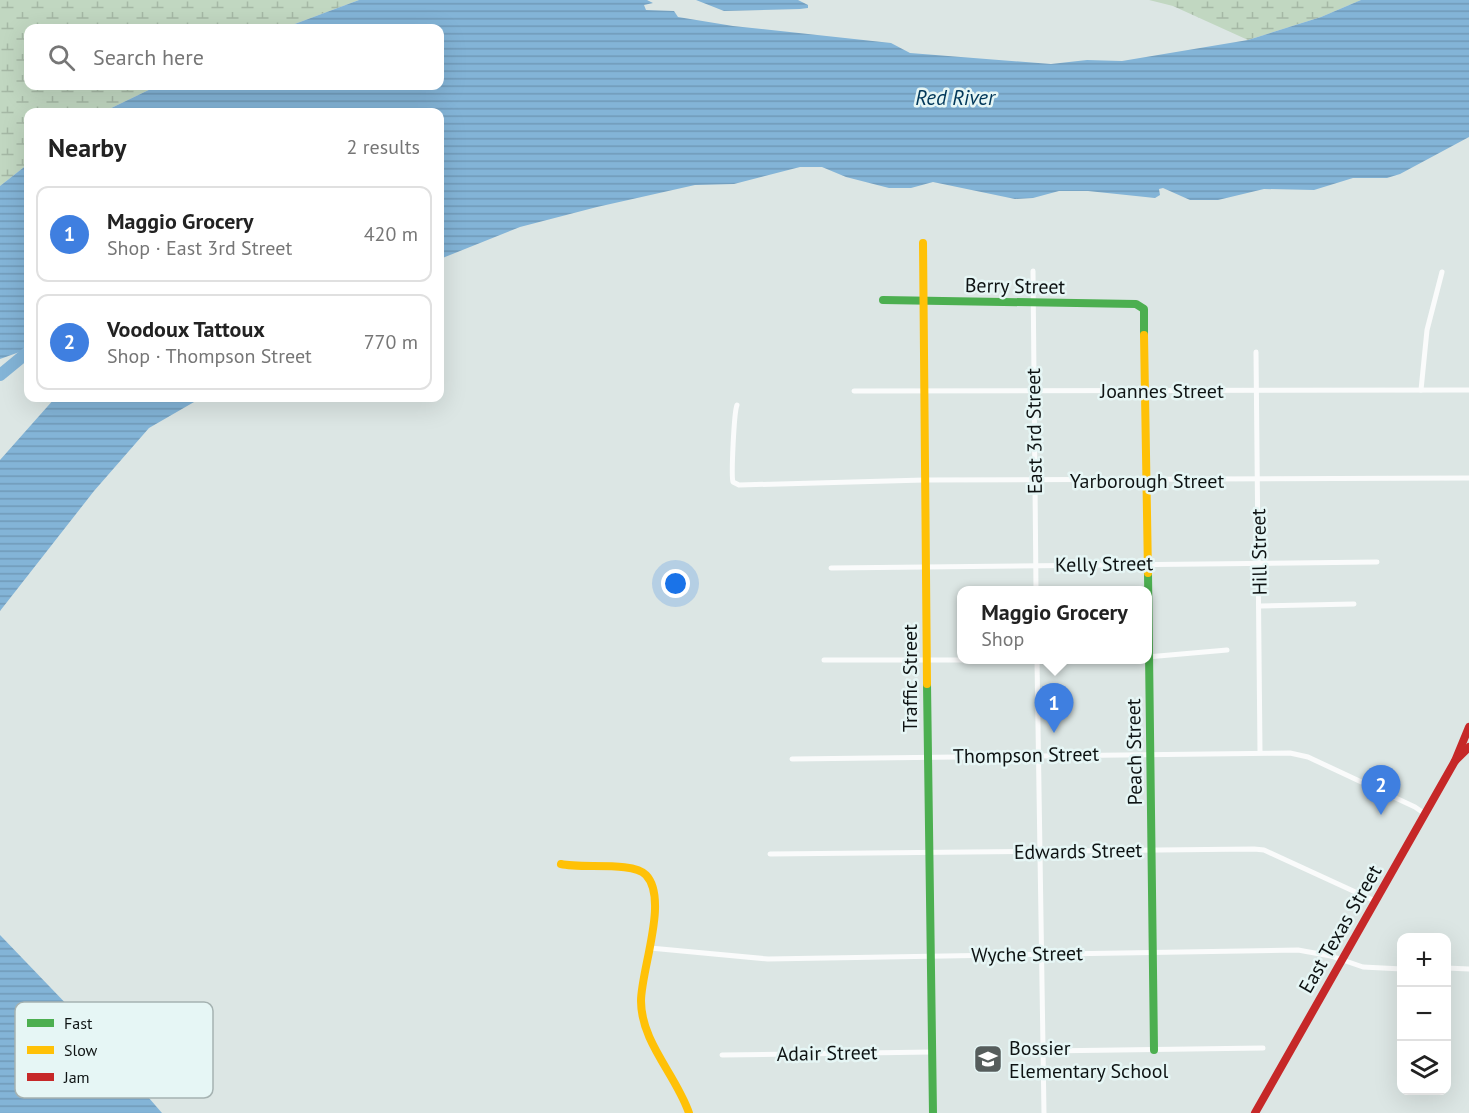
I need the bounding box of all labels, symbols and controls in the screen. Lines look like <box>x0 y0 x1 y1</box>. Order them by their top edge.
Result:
search box <box>24 24 444 90</box>
icon: search <box>45 41 78 74</box>
text: Search here <box>93 43 204 71</box>
water label: Red River <box>915 84 997 111</box>
text: Nearby <box>48 131 126 164</box>
text: 2 results <box>347 134 420 160</box>
text: Maggio Grocery <box>107 207 254 235</box>
text: 1 <box>64 221 75 247</box>
text: 420 m <box>364 221 418 247</box>
text: Shop · East 3rd Street <box>107 235 292 261</box>
street label: Berry Street <box>965 272 1066 300</box>
text: Voodoux Tattoux <box>107 315 265 343</box>
text: 2 <box>64 329 75 355</box>
text: 770 m <box>364 329 418 355</box>
text: Shop · Thompson Street <box>107 343 312 369</box>
street label: East 3rd Street <box>1020 368 1048 494</box>
street label: Joannes Street <box>1099 378 1224 404</box>
street label: Yarborough Street <box>1070 468 1224 494</box>
street label: Hill Street <box>1245 508 1273 596</box>
street label: Kelly Street <box>1055 550 1153 578</box>
your location <box>661 569 690 598</box>
popup <box>957 586 1152 664</box>
text: Maggio Grocery <box>981 598 1128 626</box>
street label: Traffic Street <box>897 624 923 732</box>
text: Shop <box>981 626 1024 652</box>
pin: 1 <box>1034 684 1074 733</box>
street label: Peach Street <box>1120 698 1148 806</box>
street label: Thompson Street <box>953 741 1100 769</box>
pin: 2 <box>1362 766 1400 815</box>
street label: Edwards Street <box>1014 837 1143 865</box>
street label: East Texas Street <box>1293 860 1387 998</box>
map controls <box>1397 933 1451 1095</box>
button: + <box>1397 933 1451 987</box>
street label: Wyche Street <box>971 940 1083 968</box>
button: − <box>1397 987 1451 1041</box>
legend <box>15 1002 213 1098</box>
text: Fast <box>64 1013 93 1033</box>
place label: Bossier Elementary School <box>1009 1035 1169 1084</box>
street label: Adair Street <box>776 1039 878 1067</box>
text: Slow <box>64 1040 98 1060</box>
button: layers <box>1397 1041 1451 1095</box>
school or university icon: Bossier Elementary School <box>972 1043 1004 1075</box>
text: Jam <box>63 1067 90 1087</box>

